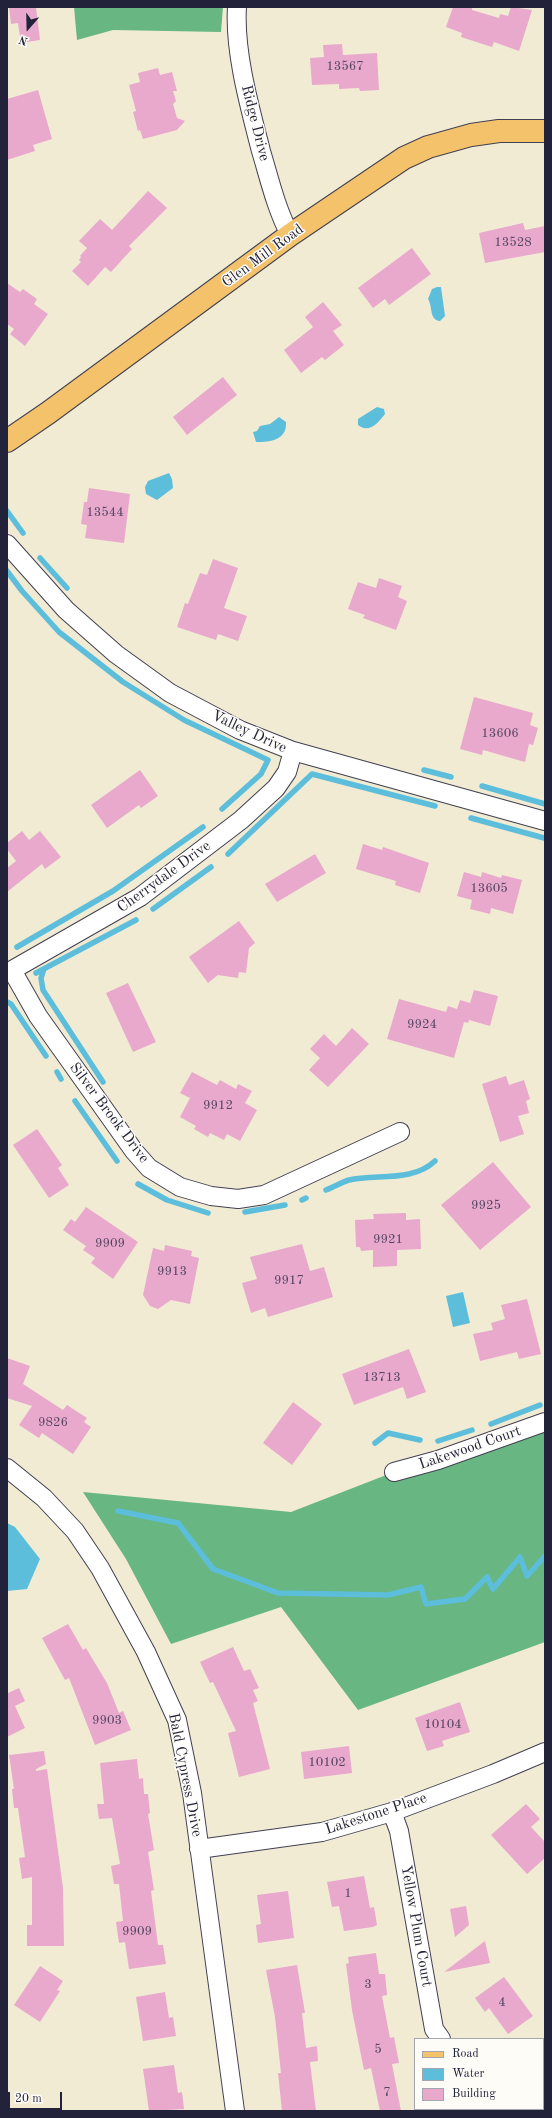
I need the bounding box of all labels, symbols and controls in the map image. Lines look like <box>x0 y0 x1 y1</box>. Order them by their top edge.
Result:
north arrow <box>8 8 48 48</box>
text: N <box>18 33 30 46</box>
house number: 13567 <box>326 59 364 75</box>
street label: Ridge Drive <box>237 83 273 163</box>
street label: Glen Mill Road <box>219 220 307 292</box>
house number: 13528 <box>494 235 532 251</box>
house number: 13544 <box>86 505 124 521</box>
street label: Valley Drive <box>209 707 289 757</box>
house number: 13606 <box>481 726 519 742</box>
street label: Cherrydale Drive <box>114 837 214 917</box>
house number: 13605 <box>470 881 508 897</box>
house number: 9924 <box>407 1017 437 1033</box>
street label: Silver Brook Drive <box>65 1059 153 1167</box>
house number: 9912 <box>203 1098 233 1114</box>
house number: 9925 <box>471 1198 501 1214</box>
house number: 9921 <box>373 1232 403 1248</box>
house number: 9909 <box>95 1236 125 1252</box>
house number: 9913 <box>157 1264 187 1280</box>
house number: 9917 <box>274 1273 304 1289</box>
house number: 13713 <box>363 1370 401 1386</box>
house number: 9826 <box>38 1415 68 1431</box>
street label: Lakewood Court <box>417 1422 523 1474</box>
street label: Bald Cypress Drive <box>164 1711 206 1839</box>
house number: 9903 <box>92 1713 122 1729</box>
house number: 10104 <box>424 1717 462 1733</box>
house number: 10102 <box>308 1755 346 1771</box>
street label: Lakestone Place <box>323 1789 429 1839</box>
street label: Yellow Plum Court <box>396 1864 436 1988</box>
house number: 1 <box>344 1886 352 1902</box>
house number: 9909 <box>122 1924 152 1940</box>
house number: 3 <box>364 1977 372 1993</box>
house number: 4 <box>498 1995 506 2011</box>
legend <box>414 2038 544 2110</box>
house number: 5 <box>374 2042 382 2058</box>
text: Road <box>452 2048 479 2060</box>
text: Water <box>452 2068 484 2080</box>
scale bar <box>10 2084 64 2110</box>
house number: 7 <box>383 2085 391 2101</box>
text: Building <box>452 2088 496 2100</box>
text: 20 m <box>15 2093 42 2105</box>

